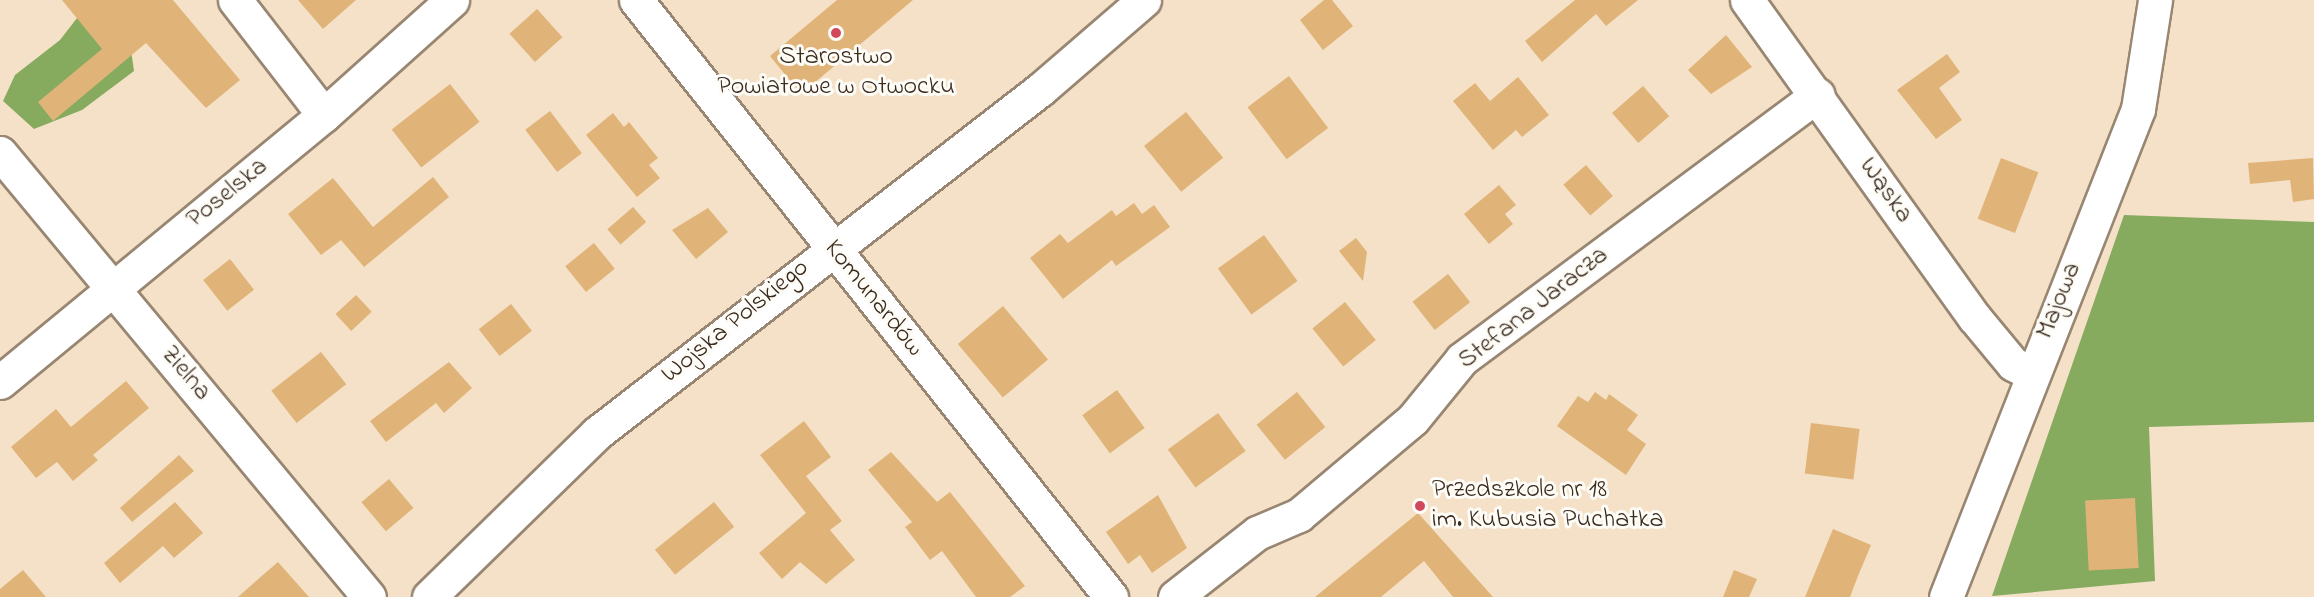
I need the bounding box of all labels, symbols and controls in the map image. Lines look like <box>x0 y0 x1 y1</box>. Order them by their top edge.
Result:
marker: Starostwo Powiatowe w Otwocku <box>829 26 843 40</box>
place label: Starostwo Powiatowe w Otwocku <box>717 42 955 104</box>
street label: Poselska <box>181 152 275 236</box>
street label: Wąska <box>1851 152 1919 230</box>
street label: Komunardów <box>816 234 930 364</box>
street label: Stefana Jaracza <box>1453 241 1615 377</box>
street label: Wojska Polskiego <box>656 253 816 391</box>
street label: Majowa <box>2031 258 2089 344</box>
street label: Zielna <box>153 340 217 408</box>
place label: Przedszkole nr 18 im. Kubusia Puchatka <box>1432 475 1663 536</box>
marker: Przedszkole nr 18 im. Kubusia Puchatka <box>1413 499 1427 513</box>

